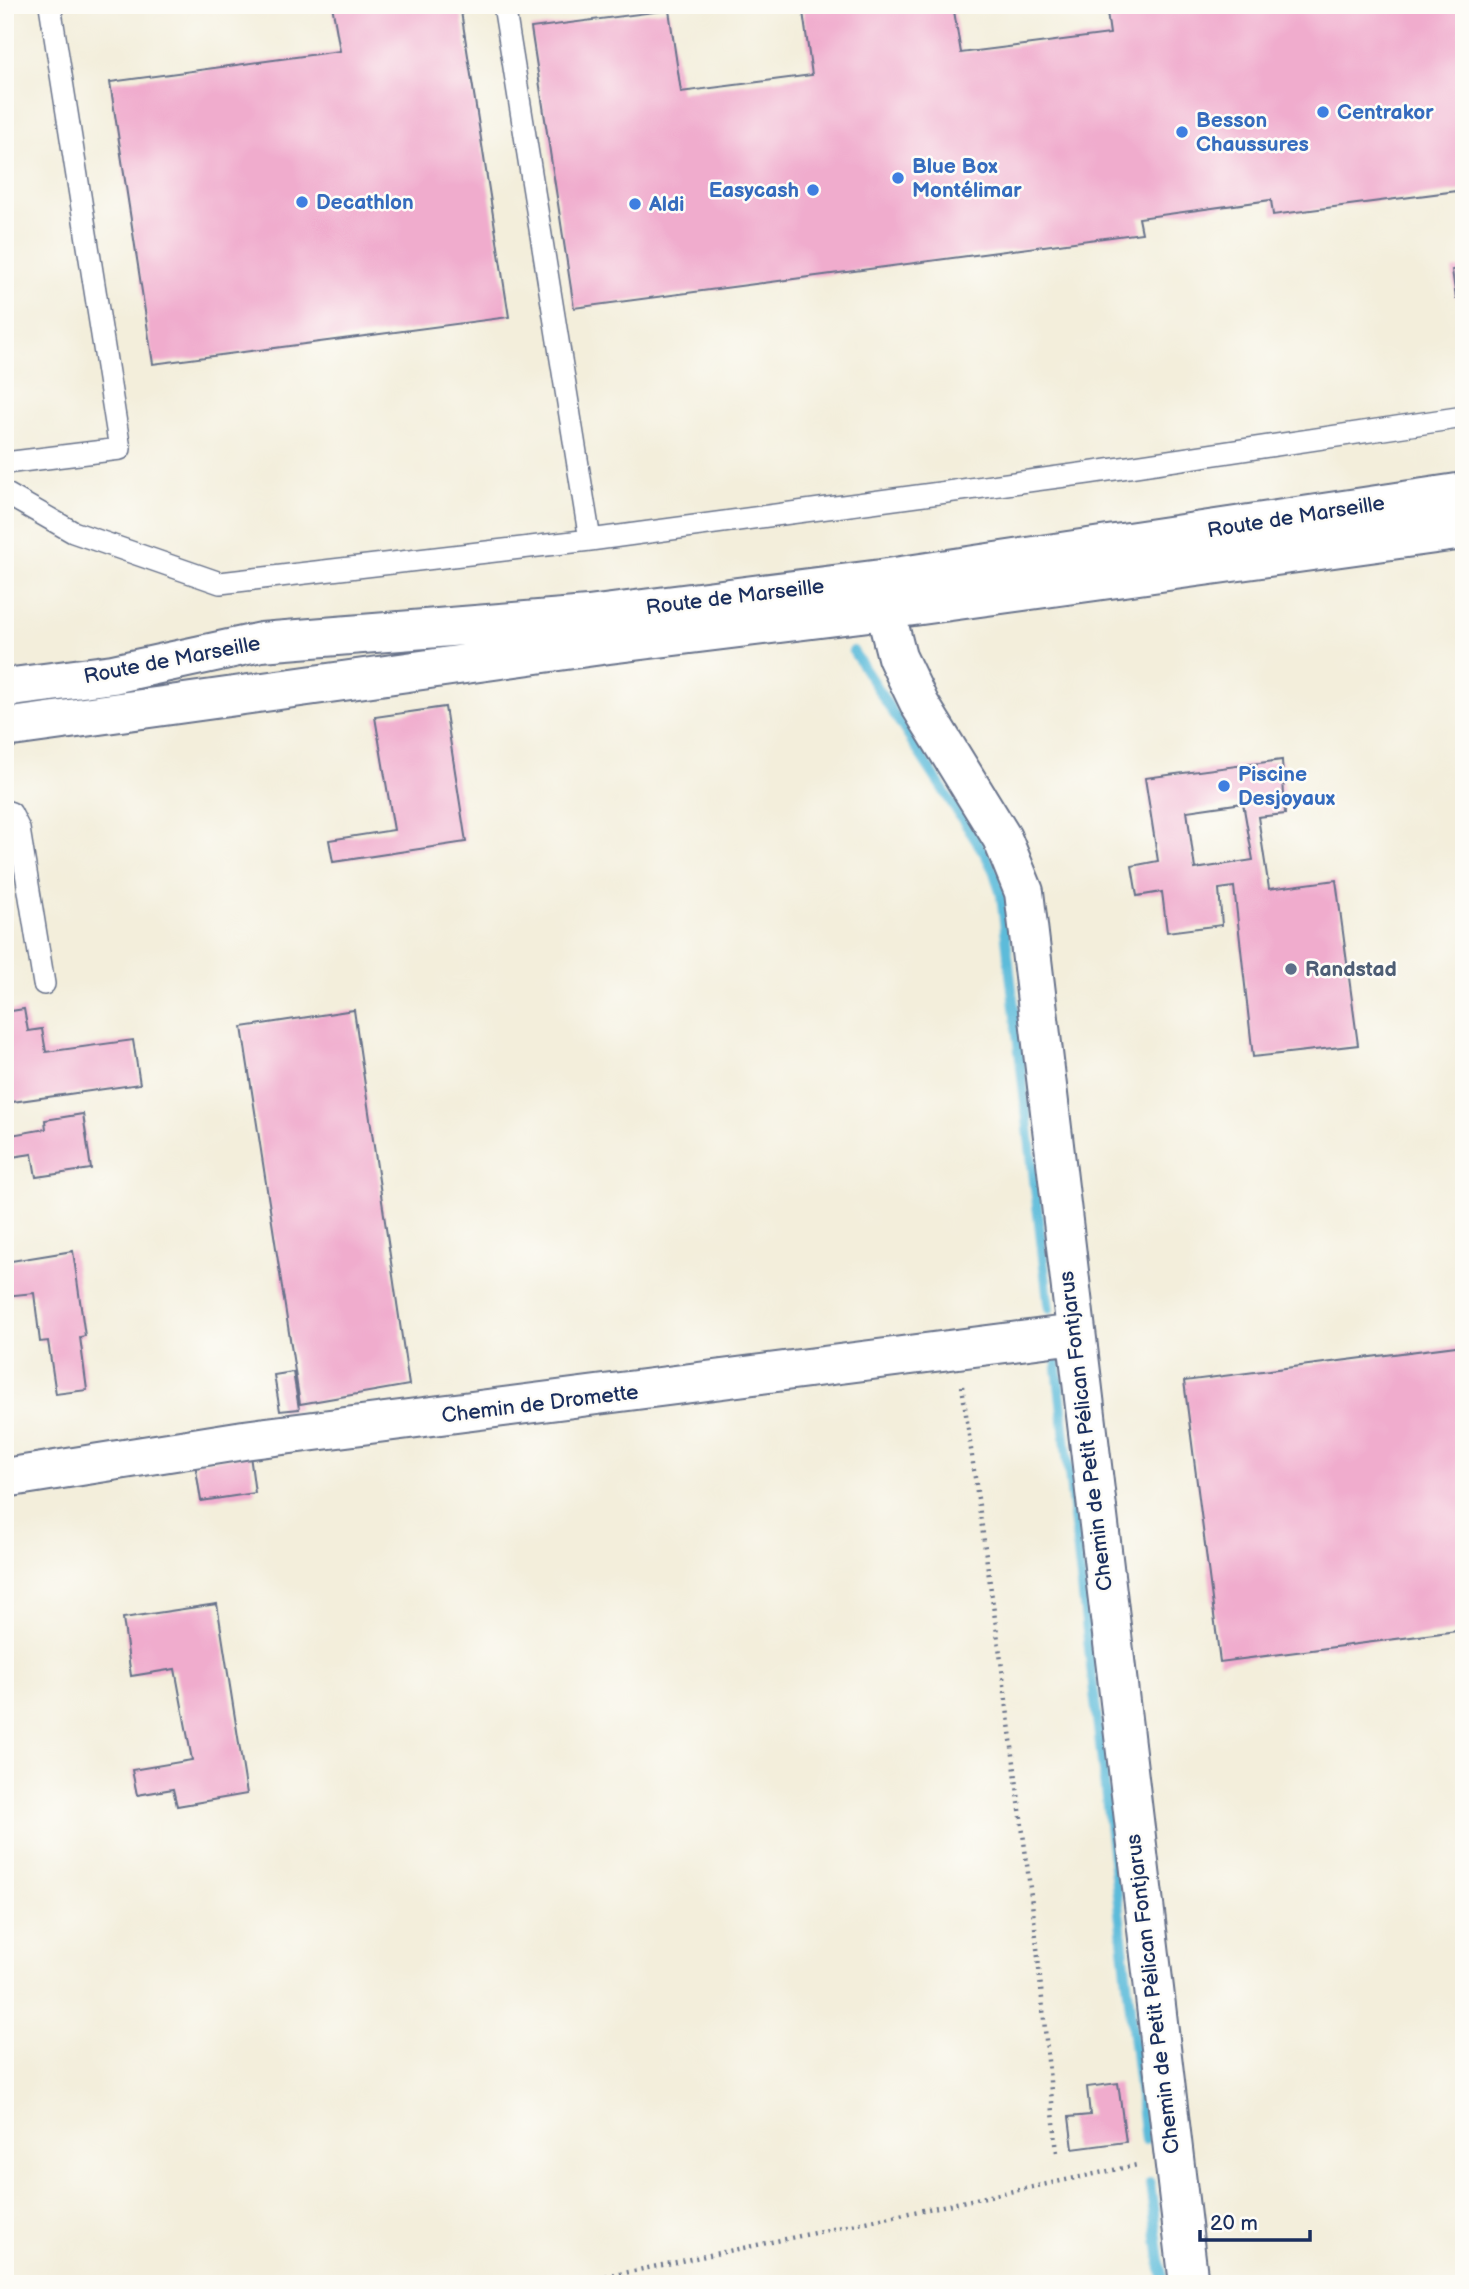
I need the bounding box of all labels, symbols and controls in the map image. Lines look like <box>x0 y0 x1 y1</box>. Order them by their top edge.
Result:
place label: Centrakor <box>1337 100 1434 125</box>
marker: Centrakor <box>1315 104 1331 120</box>
place label: Besson Chaussures <box>1196 108 1309 157</box>
marker: Besson Chaussures <box>1174 124 1190 140</box>
place label: Blue Box Montélimar <box>912 154 1022 203</box>
marker: Blue Box Montélimar <box>890 170 906 186</box>
place label: Easycash <box>709 178 799 203</box>
marker: Easycash <box>805 182 821 198</box>
place label: Decathlon <box>316 190 414 215</box>
place label: Aldi <box>648 192 685 217</box>
marker: Decathlon <box>294 194 310 210</box>
marker: Aldi <box>627 196 643 212</box>
street label: Route de Marseille <box>1205 491 1387 543</box>
street label: Route de Marseille <box>644 574 826 620</box>
street label: Route de Marseille <box>82 631 262 689</box>
place label: Piscine Desjoyaux <box>1238 762 1336 811</box>
marker: Piscine Desjoyaux <box>1216 778 1232 794</box>
place label: Randstad <box>1305 957 1397 982</box>
marker: Randstad <box>1283 961 1299 977</box>
street label: Chemin de Petit Pélican Fontjarus <box>1054 1270 1118 1592</box>
street label: Chemin de Dromette <box>440 1380 640 1428</box>
street label: Chemin de Petit Pélican Fontjarus <box>1121 1833 1185 2155</box>
scale bar <box>1200 2198 1310 2242</box>
text: 20 m <box>1210 2211 1258 2236</box>

